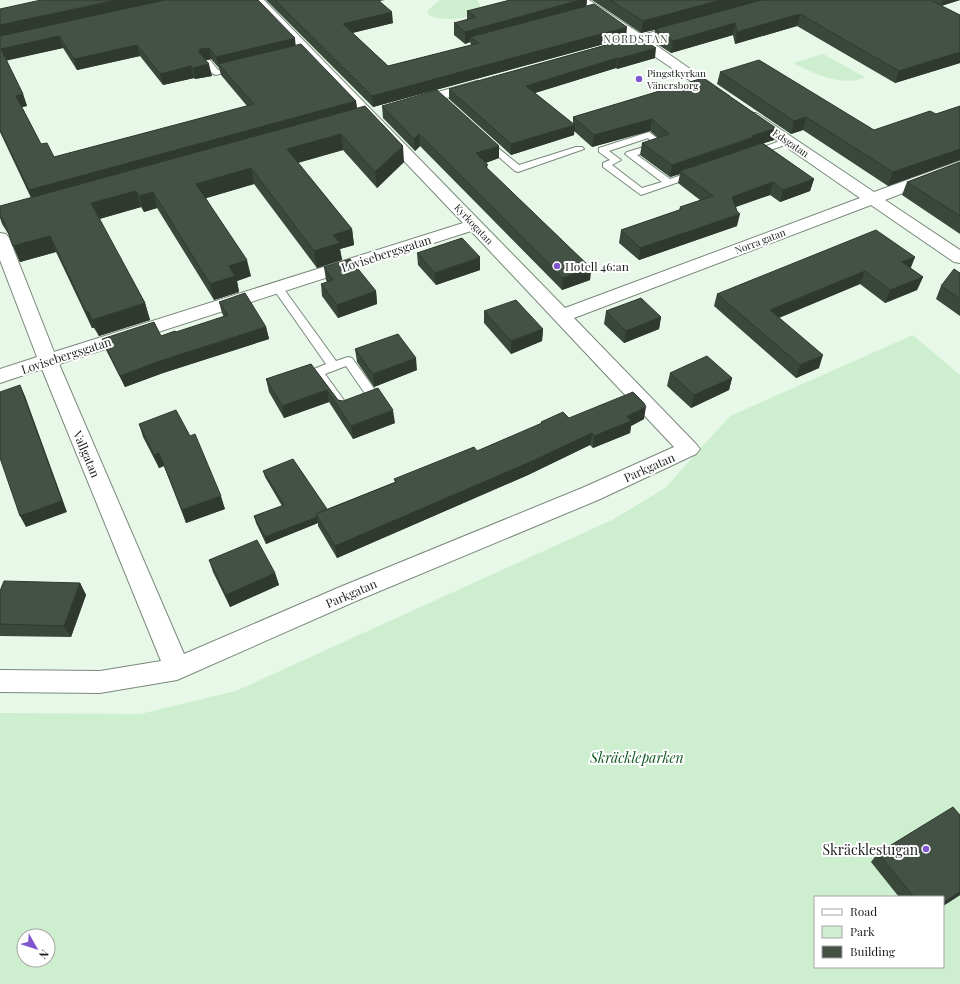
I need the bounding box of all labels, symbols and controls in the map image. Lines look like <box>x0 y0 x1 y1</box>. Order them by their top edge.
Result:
district label: NORDSTAN <box>603 31 669 46</box>
place label: Pingstkyrkan Vänersborg <box>646 66 706 92</box>
marker: Pingstkyrkan Vänersborg <box>634 74 644 84</box>
street label: Edsgatan <box>770 126 812 160</box>
street label: Kyrkogatan <box>451 201 497 248</box>
street label: Norra gatan <box>733 225 787 257</box>
street label: Lovisebergsgatan <box>339 231 433 275</box>
place label: Hotell 46:an <box>565 258 629 274</box>
marker: Hotell 46:an <box>552 261 562 271</box>
street label: Lovisebergsgatan <box>19 333 113 377</box>
street label: Vallgatan <box>70 427 104 480</box>
street label: Parkgatan <box>621 449 677 485</box>
street label: Parkgatan <box>323 575 379 611</box>
park label: Skräckleparken <box>589 748 684 767</box>
place label: Skräcklestugan <box>823 840 919 859</box>
marker: Skräcklestugan <box>921 844 931 854</box>
legend <box>814 896 944 968</box>
text: Road <box>850 903 877 919</box>
text: Park <box>850 923 875 939</box>
north arrow <box>16 928 56 968</box>
text: Building <box>850 943 896 959</box>
text: N <box>36 947 52 962</box>

